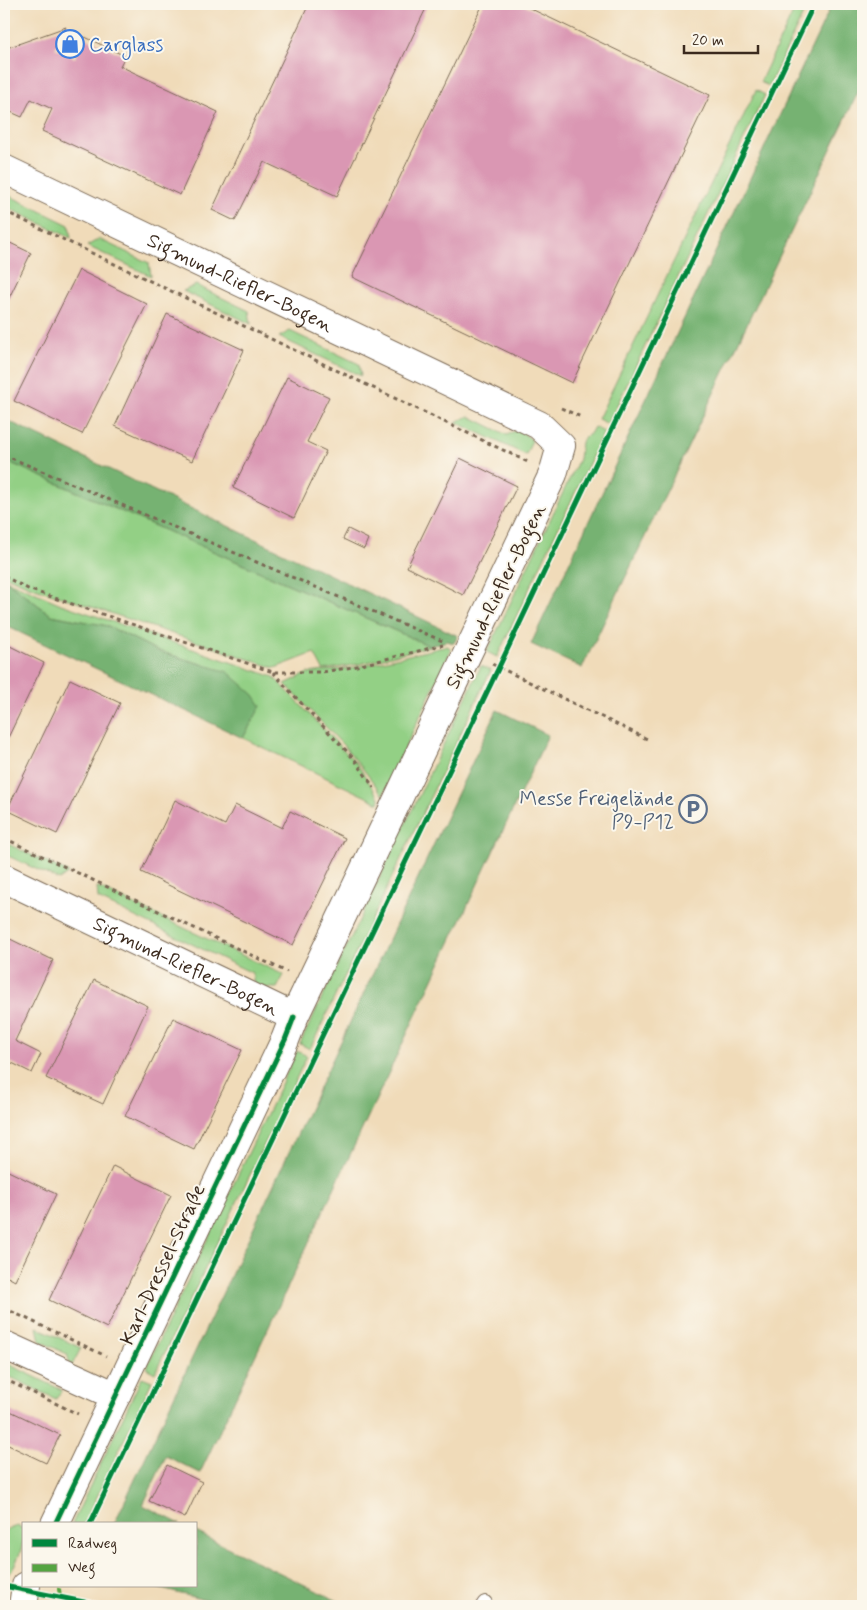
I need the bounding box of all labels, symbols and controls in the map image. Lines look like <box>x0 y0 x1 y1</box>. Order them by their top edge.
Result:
scale bar <box>684 22 758 54</box>
shop icon: Carglass <box>55 29 85 59</box>
text: 20 m <box>692 31 724 51</box>
place label: Carglass <box>89 32 163 60</box>
street label: Sigmund-Riefler-Bogen <box>142 227 337 340</box>
street label: Sigmund-Riefler-Bogen <box>440 499 555 695</box>
place label: Messe Freigelände P9-P12 <box>519 786 674 836</box>
parking icon: Messe Freigelände P9-P12 <box>678 794 708 824</box>
street label: Sigmund-Riefler-Bogen <box>88 911 283 1023</box>
street label: Karl-Dressel-Straße <box>114 1180 213 1350</box>
legend <box>22 1522 198 1588</box>
text: Radweg <box>68 1534 117 1554</box>
text: Weg <box>68 1558 95 1579</box>

